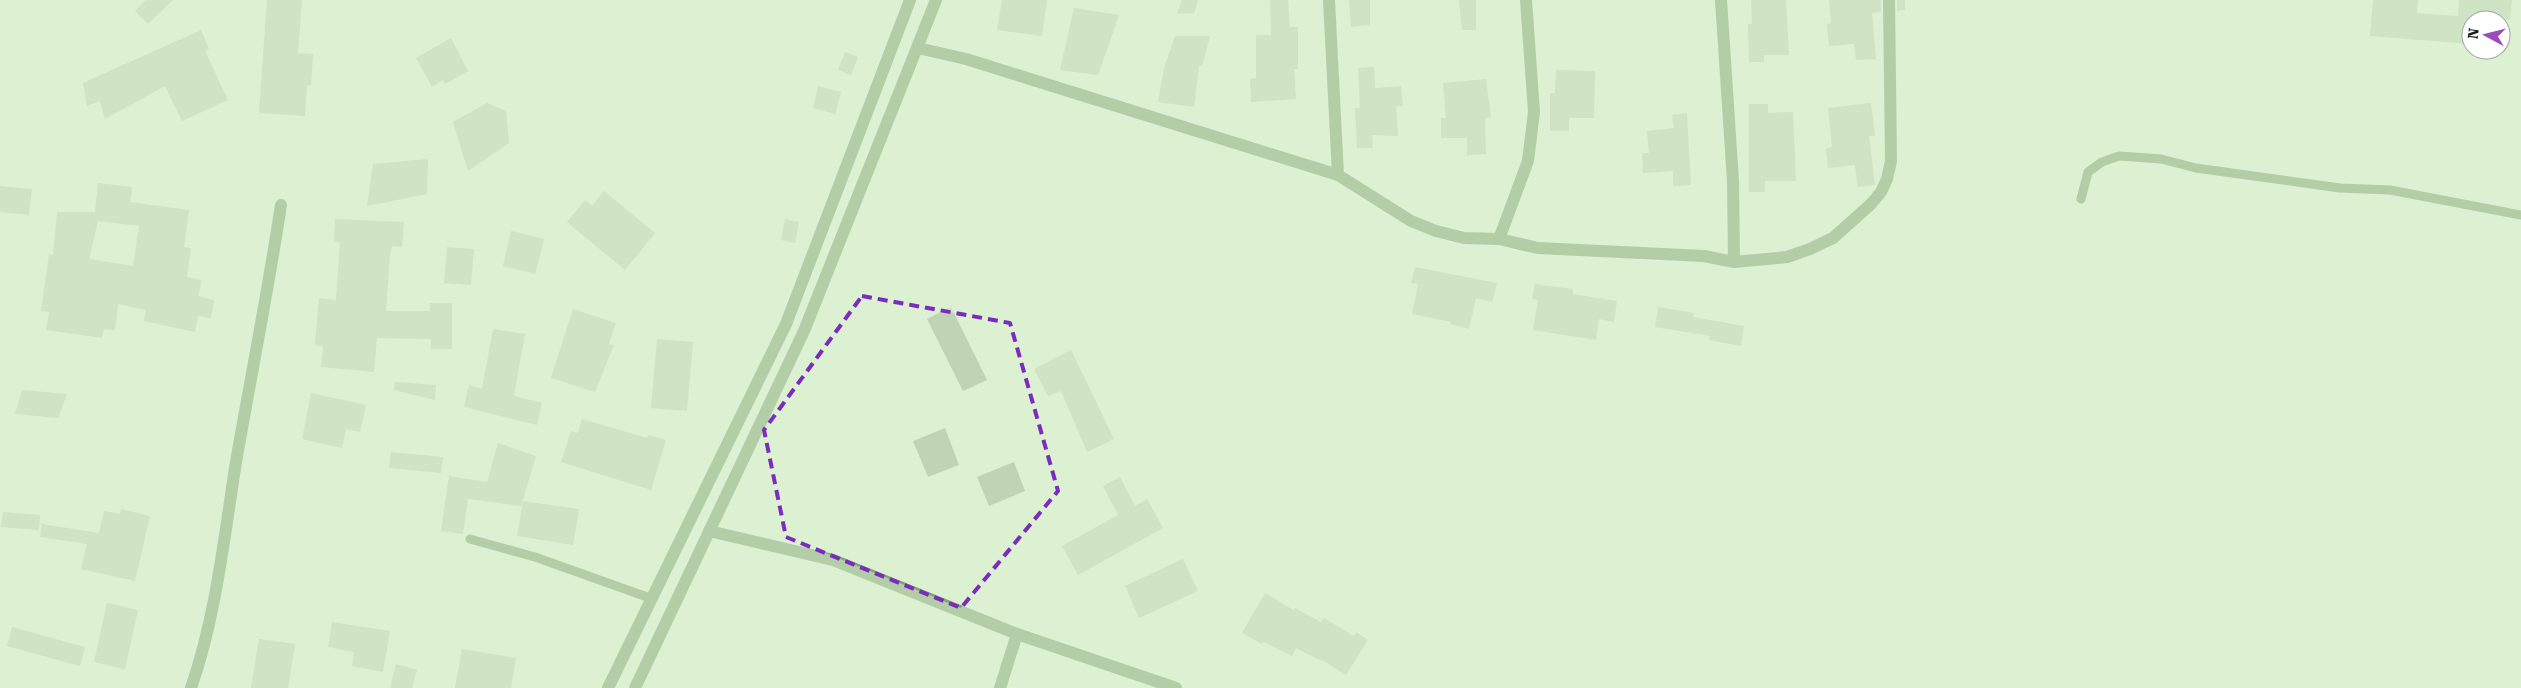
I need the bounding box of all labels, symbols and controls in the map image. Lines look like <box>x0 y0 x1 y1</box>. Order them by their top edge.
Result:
north arrow <box>2461 10 2511 60</box>
text: N <box>2464 27 2482 40</box>

